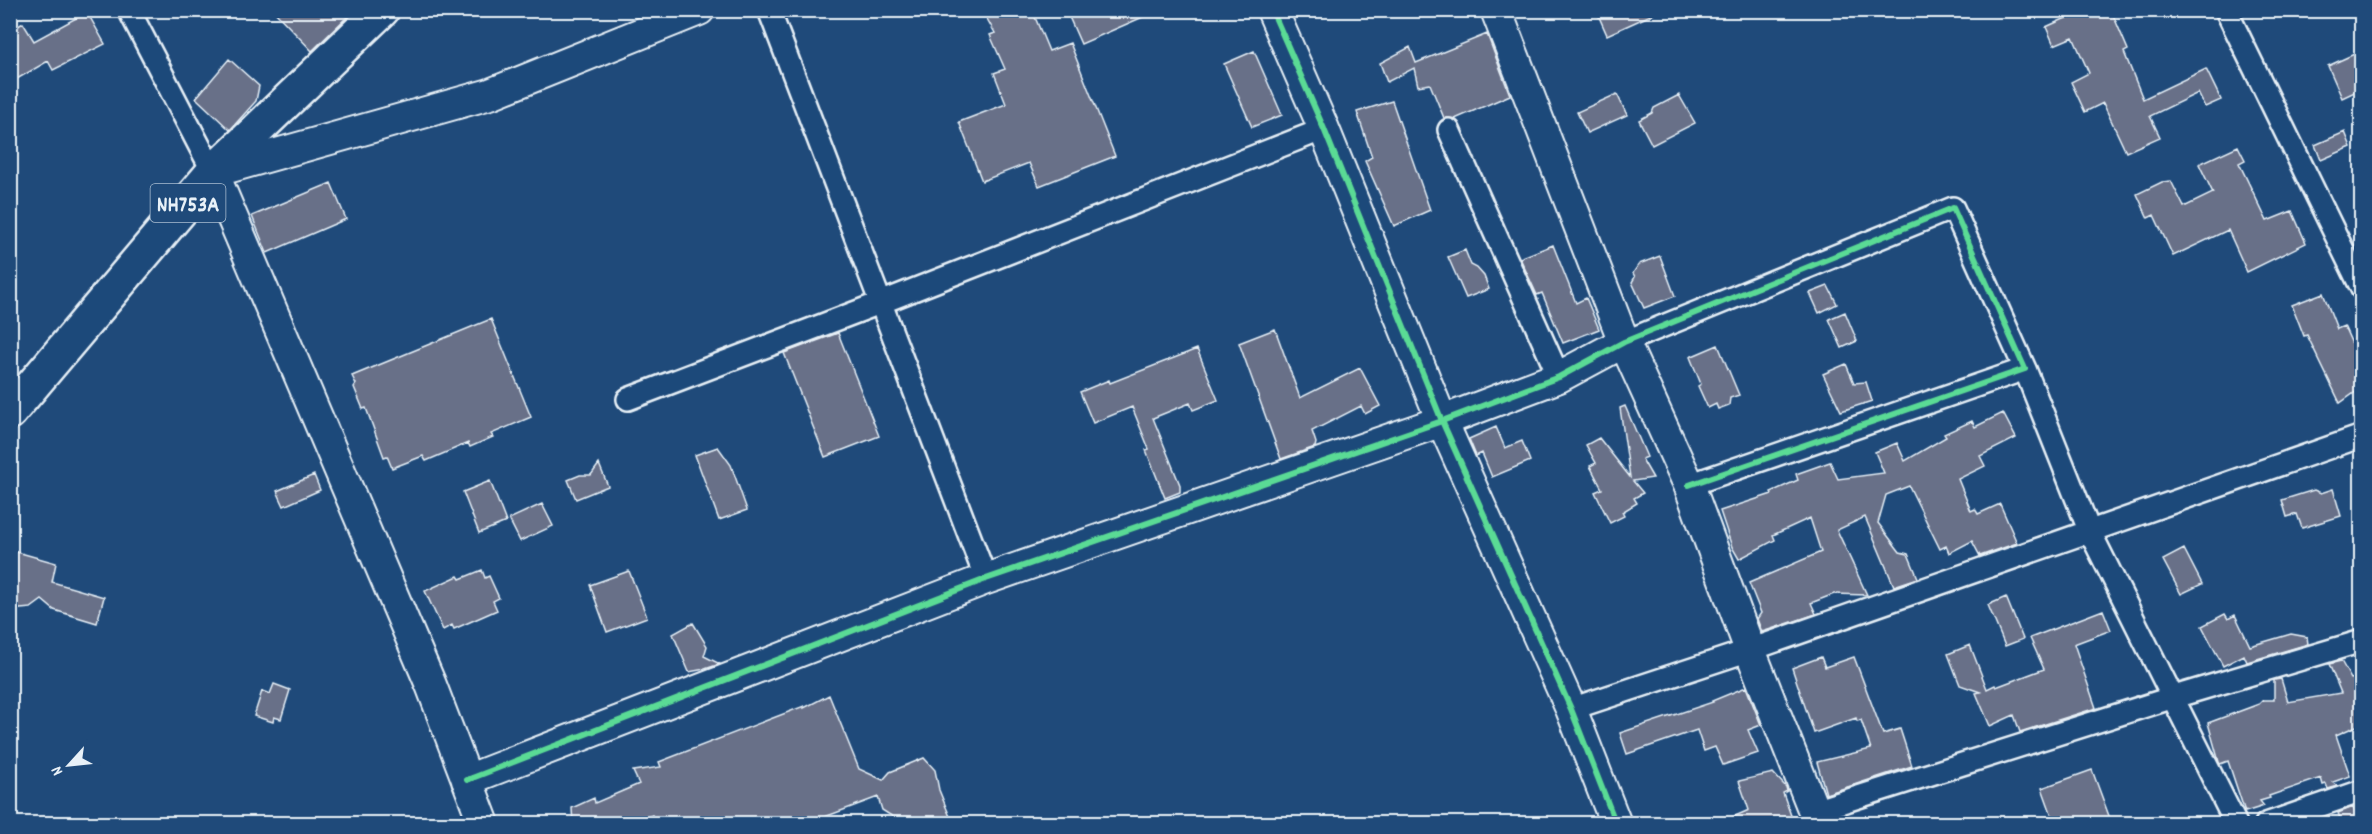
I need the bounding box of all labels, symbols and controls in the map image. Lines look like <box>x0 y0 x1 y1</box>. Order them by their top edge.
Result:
road number: NH753A <box>150 184 225 222</box>
north arrow <box>39 735 99 795</box>
text: N <box>46 762 70 779</box>

